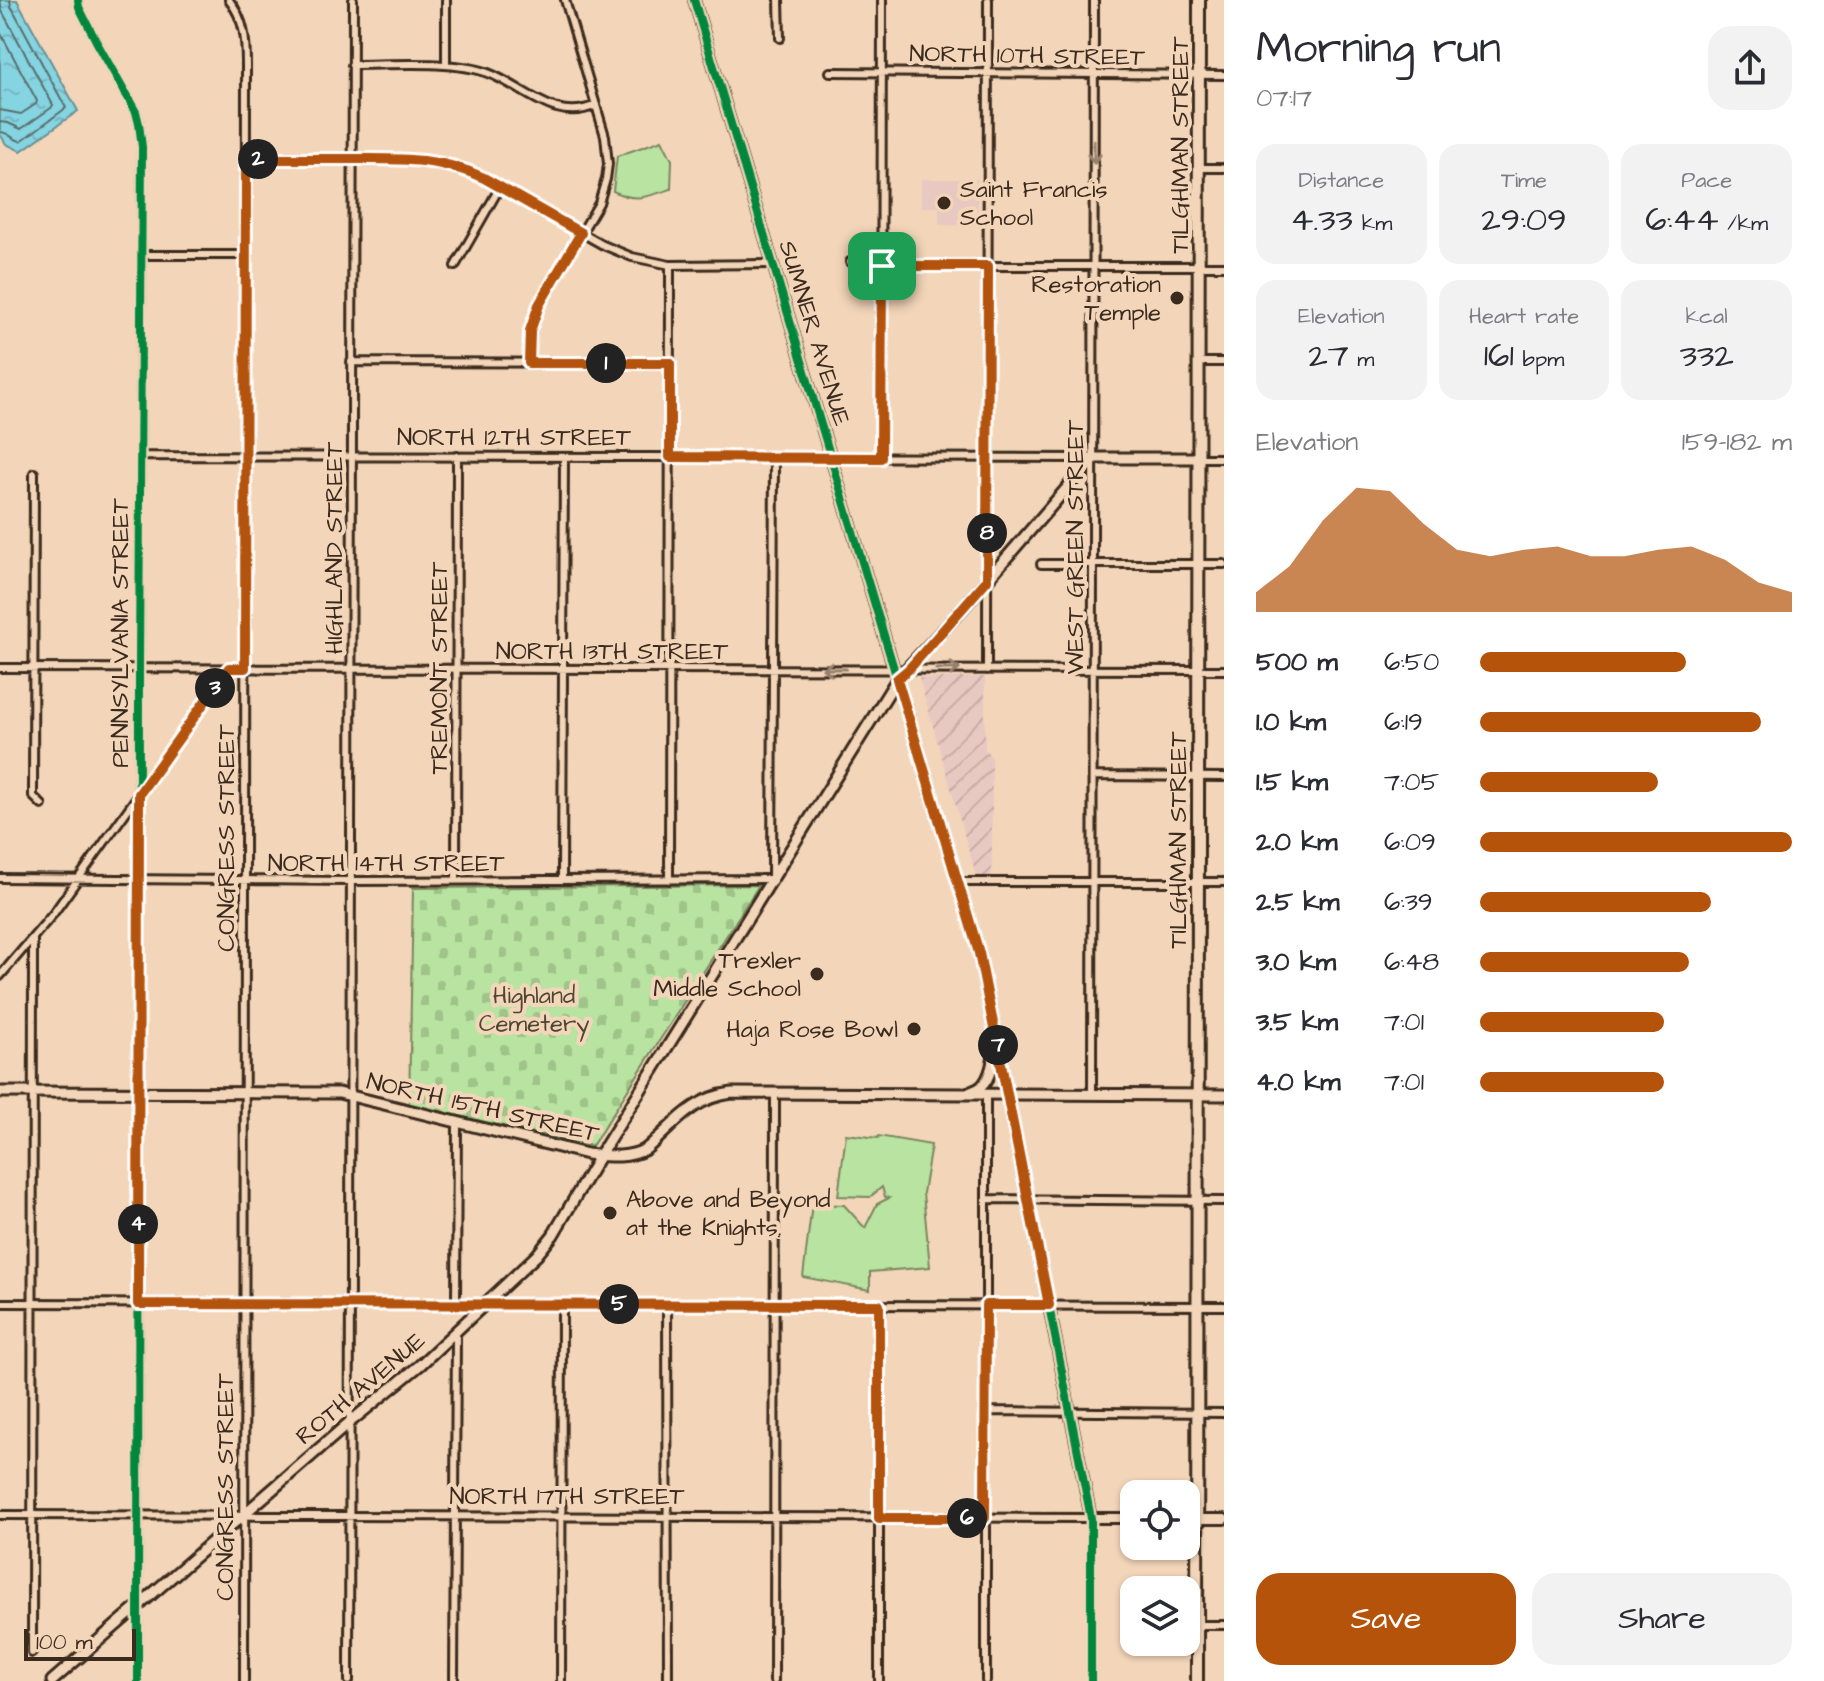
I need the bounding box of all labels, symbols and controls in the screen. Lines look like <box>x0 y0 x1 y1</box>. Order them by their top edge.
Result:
text: Morning run <box>1256 19 1501 80</box>
button: share <box>1708 26 1792 110</box>
street label: TILGHMAN STREET <box>1164 36 1198 254</box>
street label: NORTH 10TH STREET <box>909 37 1145 75</box>
text: 07:17 <box>1256 80 1312 116</box>
one-way arrow <box>1086 138 1102 165</box>
pin: 2 <box>238 139 278 179</box>
text: 2 <box>252 143 264 174</box>
text: Distance <box>1299 165 1384 196</box>
text: Time <box>1501 165 1547 196</box>
text: Pace <box>1681 165 1732 196</box>
place label: Saint Francis School <box>960 173 1108 235</box>
marker: Saint Francis School <box>935 194 953 212</box>
text: 4.33 <box>1290 196 1353 244</box>
text: 29:09 <box>1481 196 1567 244</box>
text: 6:44 <box>1645 196 1719 244</box>
text: km <box>1353 208 1392 239</box>
text: /km <box>1719 208 1768 239</box>
pin <box>848 232 916 300</box>
street label: SUMNER AVENUE <box>770 236 858 430</box>
icon: arrive <box>860 244 904 288</box>
place label: Restoration Temple <box>1031 268 1161 330</box>
marker: Restoration Temple <box>1168 289 1186 307</box>
text: Elevation <box>1298 301 1385 332</box>
text: Heart rate <box>1469 301 1579 332</box>
text: kcal <box>1686 301 1728 332</box>
text: 27 <box>1308 332 1349 380</box>
text: 161 <box>1484 332 1514 380</box>
text: 332 <box>1680 332 1734 380</box>
pin: 1 <box>586 343 626 383</box>
text: m <box>1349 344 1374 375</box>
text: bpm <box>1514 344 1564 375</box>
text: 1 <box>605 347 607 378</box>
street label: WEST GREEN STREET <box>1059 420 1093 674</box>
street label: NORTH 12TH STREET <box>397 421 631 455</box>
text: Elevation <box>1256 424 1358 460</box>
text: 159–182 m <box>1682 424 1792 460</box>
street label: HIGHLAND STREET <box>318 442 352 654</box>
street label: PENNSYLVANIA STREET <box>104 498 138 768</box>
pin: 8 <box>967 513 1007 553</box>
text: 8 <box>980 517 994 548</box>
street label: TREMONT STREET <box>423 562 457 774</box>
street label: NORTH 13TH STREET <box>496 635 728 669</box>
text: 500 m <box>1256 644 1338 680</box>
text: 6:50 <box>1384 644 1439 680</box>
one-way arrow <box>821 661 848 677</box>
one-way arrow <box>934 661 961 677</box>
pin: 3 <box>195 668 235 708</box>
text: 3 <box>209 672 221 703</box>
text: 1.0 km <box>1256 704 1326 740</box>
text: 6:19 <box>1384 704 1423 740</box>
street label: CONGRESS STREET <box>210 724 244 952</box>
street label: TILGHMAN STREET <box>1162 731 1196 949</box>
text: 1.5 km <box>1256 764 1328 800</box>
text: 7:05 <box>1384 764 1439 800</box>
text: 2.0 km <box>1256 824 1338 860</box>
text: 6:09 <box>1384 824 1436 860</box>
street label: NORTH 14TH STREET <box>268 847 504 881</box>
text: 2.5 km <box>1256 884 1340 920</box>
text: 6:39 <box>1384 884 1433 920</box>
place label: Trexler Middle School <box>653 944 801 1006</box>
text: 3.0 km <box>1256 944 1336 980</box>
text: 6:48 <box>1384 944 1439 980</box>
marker: Trexler Middle School <box>808 965 826 983</box>
park label: Highland Cemetery <box>479 979 589 1042</box>
text: 3.5 km <box>1256 1004 1338 1040</box>
text: 7:01 <box>1384 1004 1424 1040</box>
place label: Haja Rose Bowl <box>726 1013 898 1047</box>
marker: Haja Rose Bowl <box>905 1020 923 1038</box>
pin: 7 <box>978 1025 1018 1065</box>
text: 7 <box>991 1029 1005 1060</box>
text: 4.0 km <box>1256 1064 1340 1100</box>
text: 7:01 <box>1384 1064 1424 1100</box>
street label: NORTH 15TH STREET <box>363 1065 602 1151</box>
place label: Above and Beyond at the Knights. <box>626 1183 831 1246</box>
pin: 4 <box>118 1204 158 1244</box>
marker: Above and Beyond at the Knights. <box>601 1204 619 1222</box>
text: 4 <box>131 1208 145 1239</box>
pin: 5 <box>599 1284 639 1324</box>
text: 5 <box>611 1288 627 1319</box>
street label: ROTH AVENUE <box>289 1324 433 1453</box>
street label: CONGRESS STREET <box>209 1373 243 1601</box>
street label: NORTH 17TH STREET <box>449 1480 685 1514</box>
map controls <box>1120 1480 1200 1656</box>
button: locate <box>1120 1480 1200 1560</box>
pin: 6 <box>947 1498 987 1538</box>
text: 6 <box>960 1502 974 1533</box>
button: Save <box>1256 1573 1516 1665</box>
button: Share <box>1532 1573 1792 1665</box>
button: layers <box>1120 1576 1200 1656</box>
scale bar <box>24 1625 136 1661</box>
text: 100 m <box>36 1627 93 1658</box>

